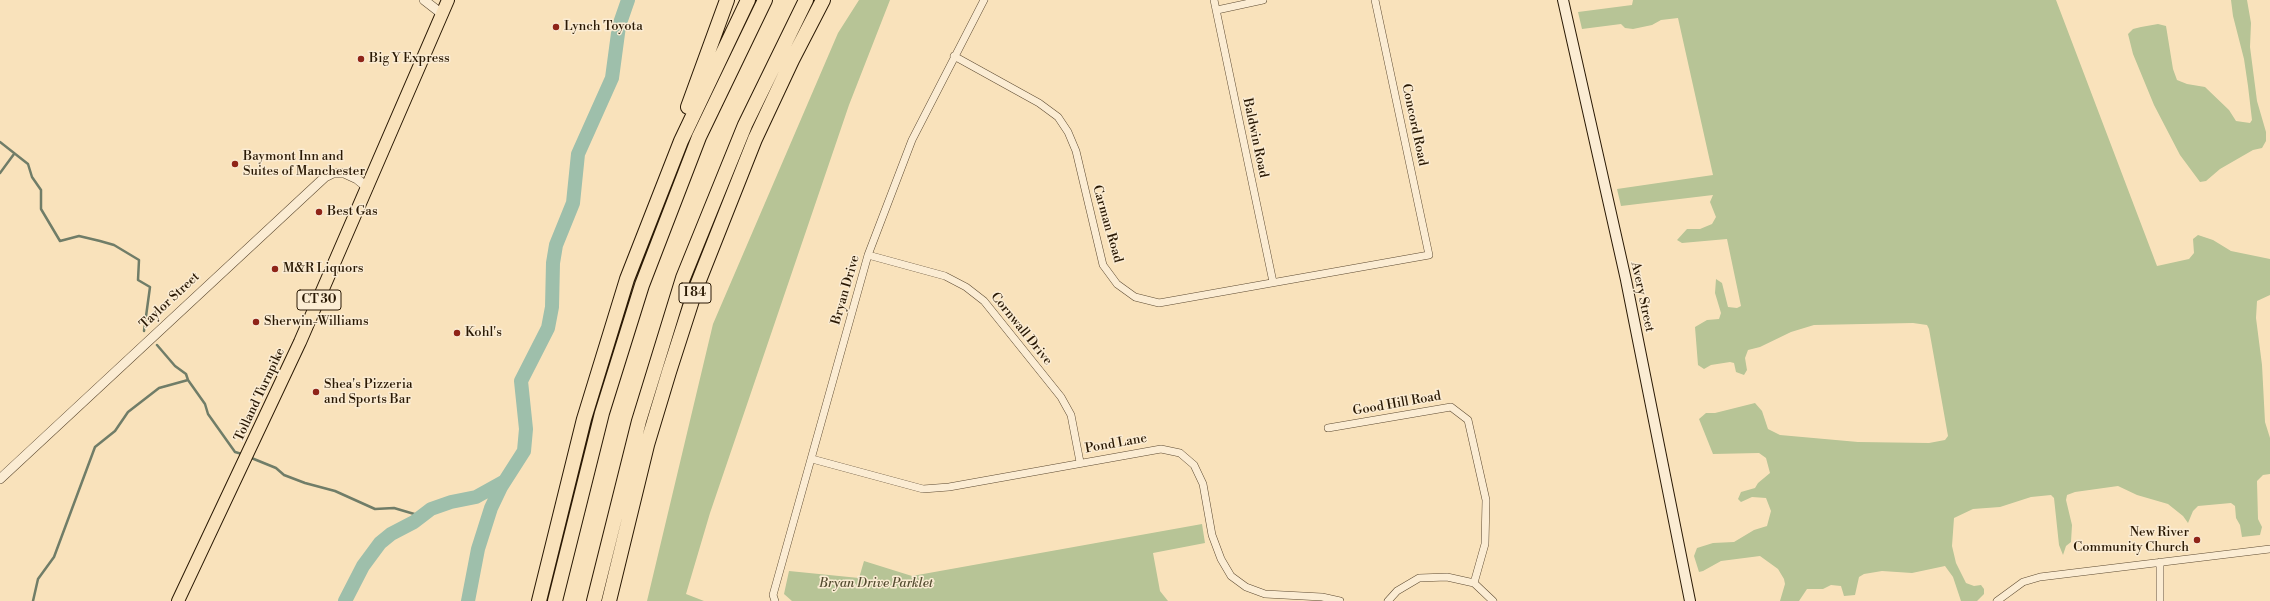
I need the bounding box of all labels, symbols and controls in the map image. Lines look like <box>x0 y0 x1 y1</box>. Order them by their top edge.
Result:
place label: Lynch Toyota <box>564 19 643 35</box>
marker: Lynch Toyota <box>551 22 561 32</box>
place label: Big Y Express <box>369 51 450 67</box>
marker: Big Y Express <box>356 54 366 64</box>
street label: Concord Road <box>1398 83 1430 167</box>
street label: Baldwin Road <box>1239 97 1271 179</box>
place label: Baymont Inn and Suites of Manchester <box>243 149 365 180</box>
marker: Baymont Inn and Suites of Manchester <box>230 159 240 169</box>
street label: Carman Road <box>1088 183 1126 265</box>
place label: Best Gas <box>327 204 378 220</box>
marker: Best Gas <box>314 207 324 217</box>
street label: Bryan Drive <box>829 253 863 327</box>
street label: Avery Street <box>1627 260 1657 334</box>
place label: M&R Liquors <box>283 261 364 277</box>
marker: M&R Liquors <box>270 264 280 274</box>
street label: Taylor Street <box>137 269 203 333</box>
road number: I 84 <box>679 283 711 303</box>
road number: CT 30 <box>297 290 341 310</box>
street label: Cornwall Drive <box>987 290 1055 368</box>
place label: Sherwin-Williams <box>264 314 369 330</box>
marker: Sherwin-Williams <box>251 317 261 327</box>
place label: Kohl's <box>465 325 502 341</box>
marker: Kohl's <box>452 328 462 338</box>
street label: Tolland Turnpike <box>231 346 289 444</box>
place label: Shea's Pizzeria and Sports Bar <box>324 377 413 408</box>
marker: Shea's Pizzeria and Sports Bar <box>311 387 321 397</box>
street label: Good Hill Road <box>1352 389 1442 419</box>
street label: Pond Lane <box>1084 431 1148 457</box>
place label: New River Community Church <box>2073 525 2189 556</box>
marker: New River Community Church <box>2192 535 2202 545</box>
park label: Bryan Drive Parklet <box>819 576 933 592</box>

